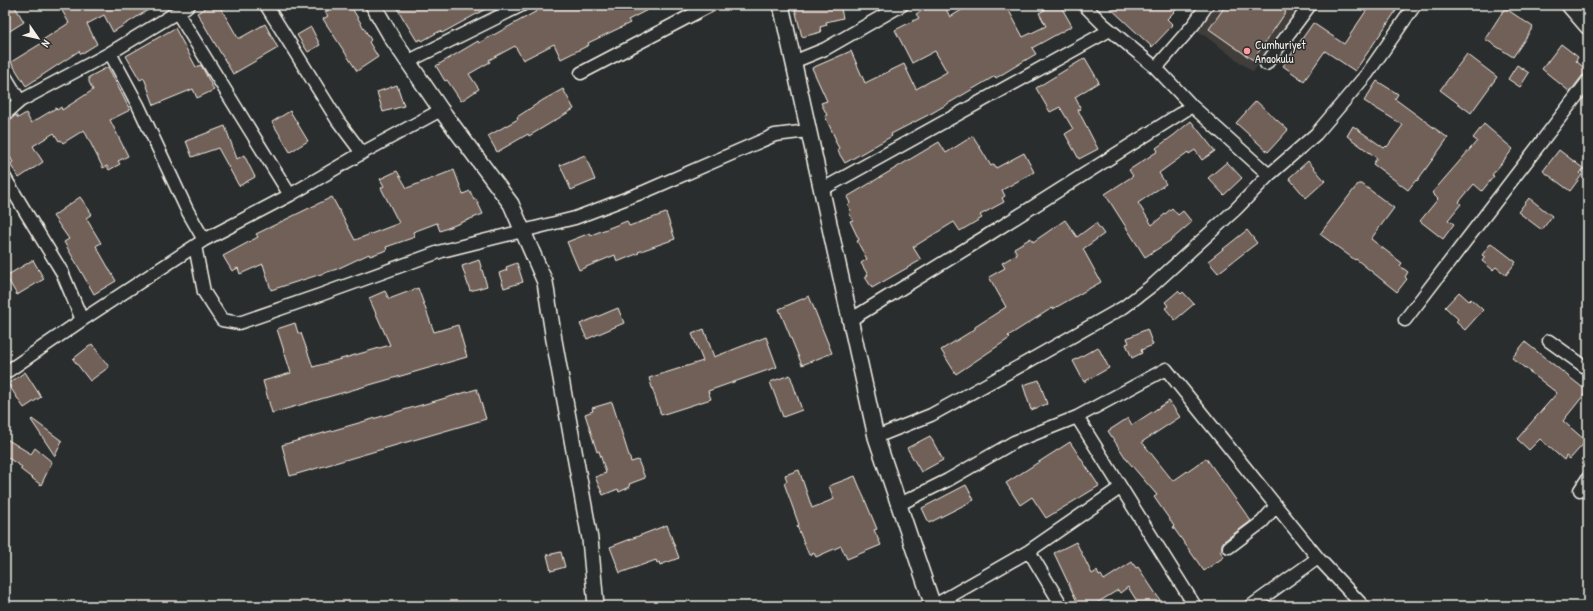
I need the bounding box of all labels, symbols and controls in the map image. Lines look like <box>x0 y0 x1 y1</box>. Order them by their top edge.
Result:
north arrow <box>18 18 58 58</box>
place label: Cumhuriyet Anaokulu <box>1255 36 1307 67</box>
text: N <box>39 37 54 50</box>
marker: Cumhuriyet Anaokulu <box>1242 46 1252 56</box>

